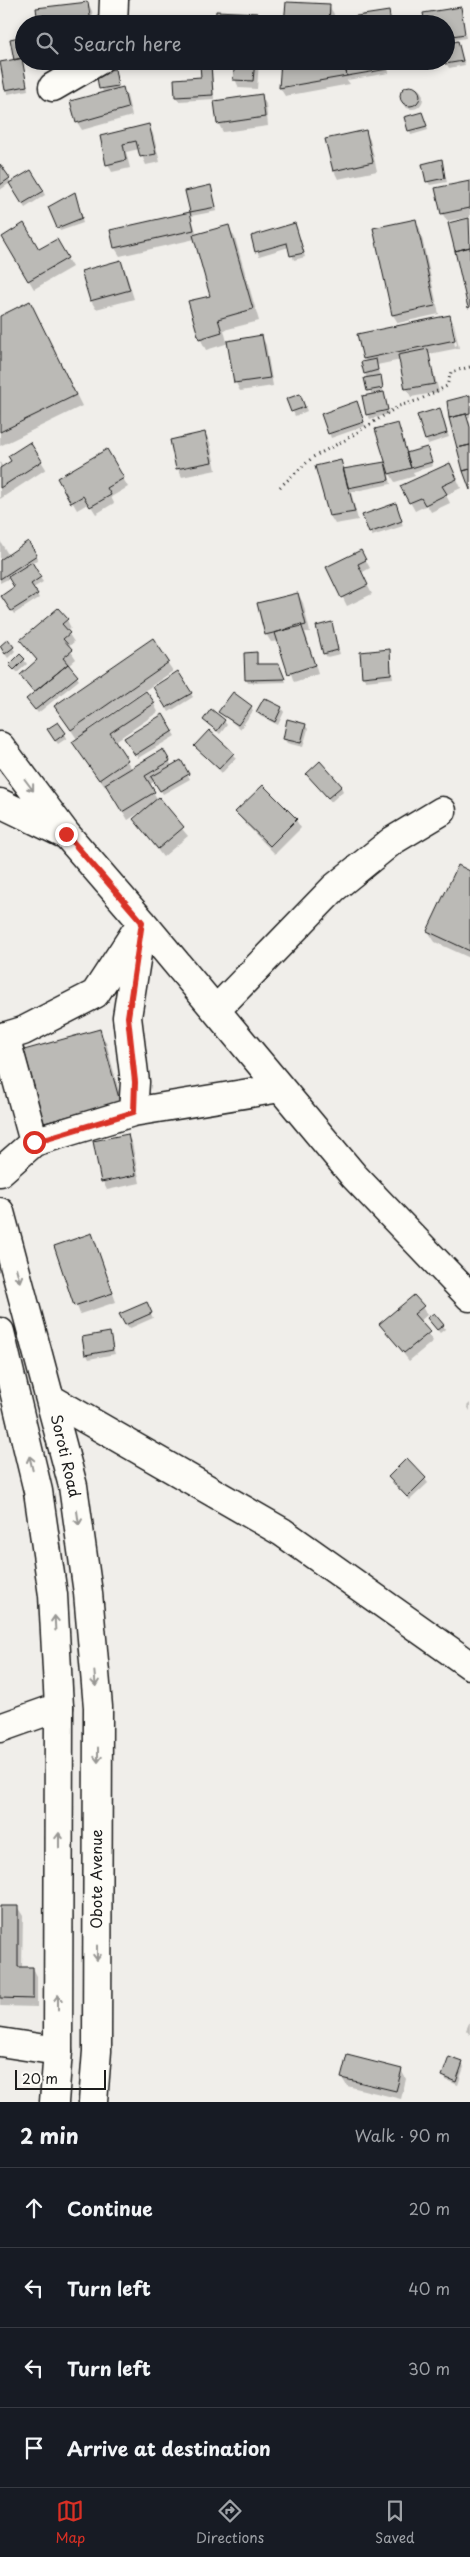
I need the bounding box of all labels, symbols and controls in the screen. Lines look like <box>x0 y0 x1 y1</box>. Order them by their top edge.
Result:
search box <box>15 15 455 70</box>
icon: search <box>33 29 61 57</box>
text: Search here <box>73 29 182 57</box>
one-way arrow <box>24 778 34 792</box>
route end <box>55 823 78 846</box>
route start <box>23 1131 46 1154</box>
one-way arrow <box>13 1267 23 1283</box>
street label: Soroti Road <box>46 1412 87 1500</box>
one-way arrow <box>26 1455 35 1471</box>
one-way arrow <box>73 1510 83 1526</box>
one-way arrow <box>50 1616 59 1632</box>
one-way arrow <box>91 1671 100 1687</box>
one-way arrow <box>93 1747 103 1763</box>
street label: Obote Avenue <box>84 1829 107 1929</box>
one-way arrow <box>54 1832 64 1848</box>
one-way arrow <box>92 1944 102 1961</box>
one-way arrow <box>53 1995 63 2011</box>
scale bar <box>15 2067 106 2090</box>
text: 20 m <box>22 2068 58 2089</box>
text: 2 min <box>20 2119 79 2151</box>
text: Walk · 90 m <box>355 2123 450 2147</box>
icon: ahead <box>20 2194 48 2222</box>
text: Continue <box>67 2194 153 2222</box>
text: 20 m <box>409 2196 450 2220</box>
icon: left <box>20 2274 48 2302</box>
text: Turn left <box>67 2274 151 2302</box>
text: 40 m <box>408 2276 450 2300</box>
icon: left <box>20 2354 48 2382</box>
text: Turn left <box>67 2354 151 2382</box>
text: 30 m <box>408 2356 450 2380</box>
icon: arrive <box>20 2434 48 2462</box>
text: Arrive at destination <box>67 2434 271 2462</box>
tab: Map <box>55 2497 85 2548</box>
tab: Directions <box>196 2497 264 2548</box>
tab: Saved <box>375 2497 415 2548</box>

